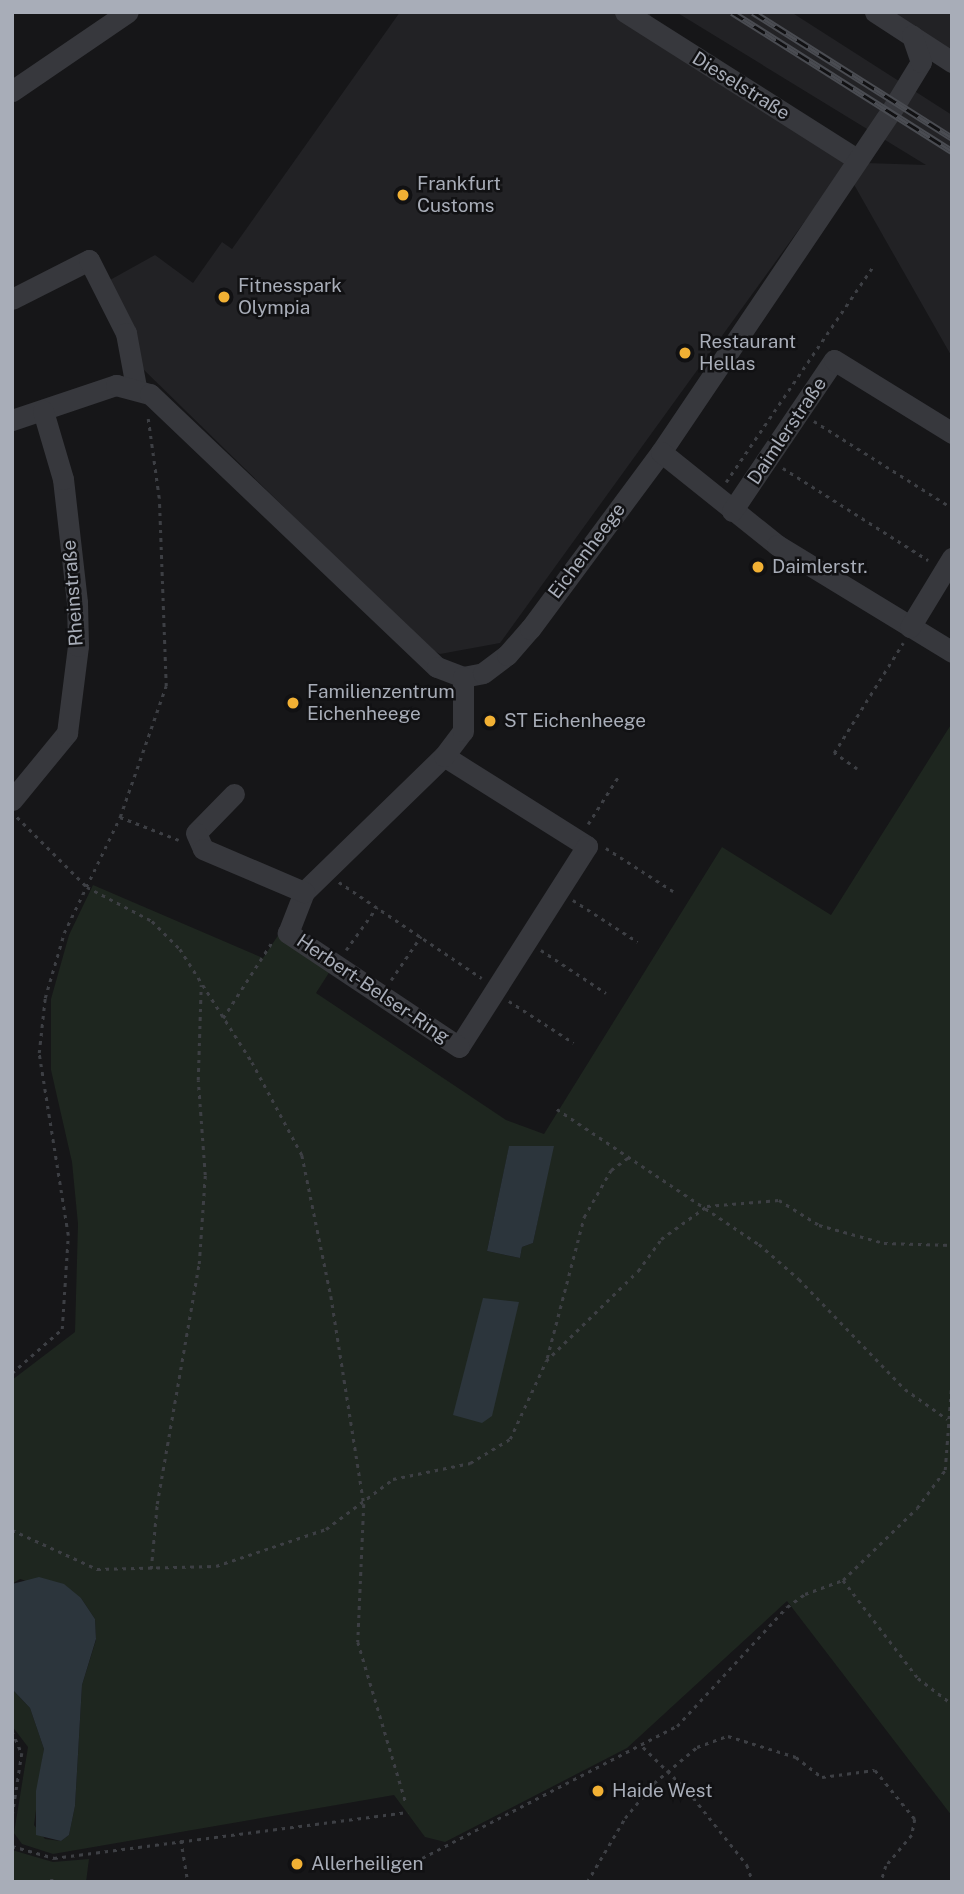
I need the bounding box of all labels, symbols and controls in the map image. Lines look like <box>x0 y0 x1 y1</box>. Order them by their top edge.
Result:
street label: Dieselstraße <box>688 47 794 125</box>
place label: Frankfurt Customs <box>417 173 501 217</box>
marker: Frankfurt Customs <box>395 187 411 203</box>
place label: Fitnesspark Olympia <box>238 275 342 319</box>
marker: Fitnesspark Olympia <box>216 289 232 305</box>
place label: Restaurant Hellas <box>699 331 796 375</box>
marker: Restaurant Hellas <box>677 345 693 361</box>
street label: Daimlerstraße <box>743 373 831 489</box>
street label: Eichenheege <box>544 499 630 603</box>
street label: Rheinstraße <box>58 539 88 647</box>
place label: Daimlerstr. <box>772 556 867 578</box>
marker: Daimlerstr. <box>750 559 766 575</box>
place label: Familienzentrum Eichenheege <box>307 681 455 725</box>
marker: Familienzentrum Eichenheege <box>285 695 301 711</box>
place label: ST Eichenheege <box>504 710 646 732</box>
marker: ST Eichenheege <box>482 713 498 729</box>
street label: Herbert-Belser-Ring <box>292 929 454 1049</box>
place label: Haide West <box>612 1780 713 1802</box>
marker: Haide West <box>590 1783 606 1799</box>
place label: Allerheiligen <box>311 1853 424 1875</box>
marker: Allerheiligen <box>289 1856 305 1872</box>

